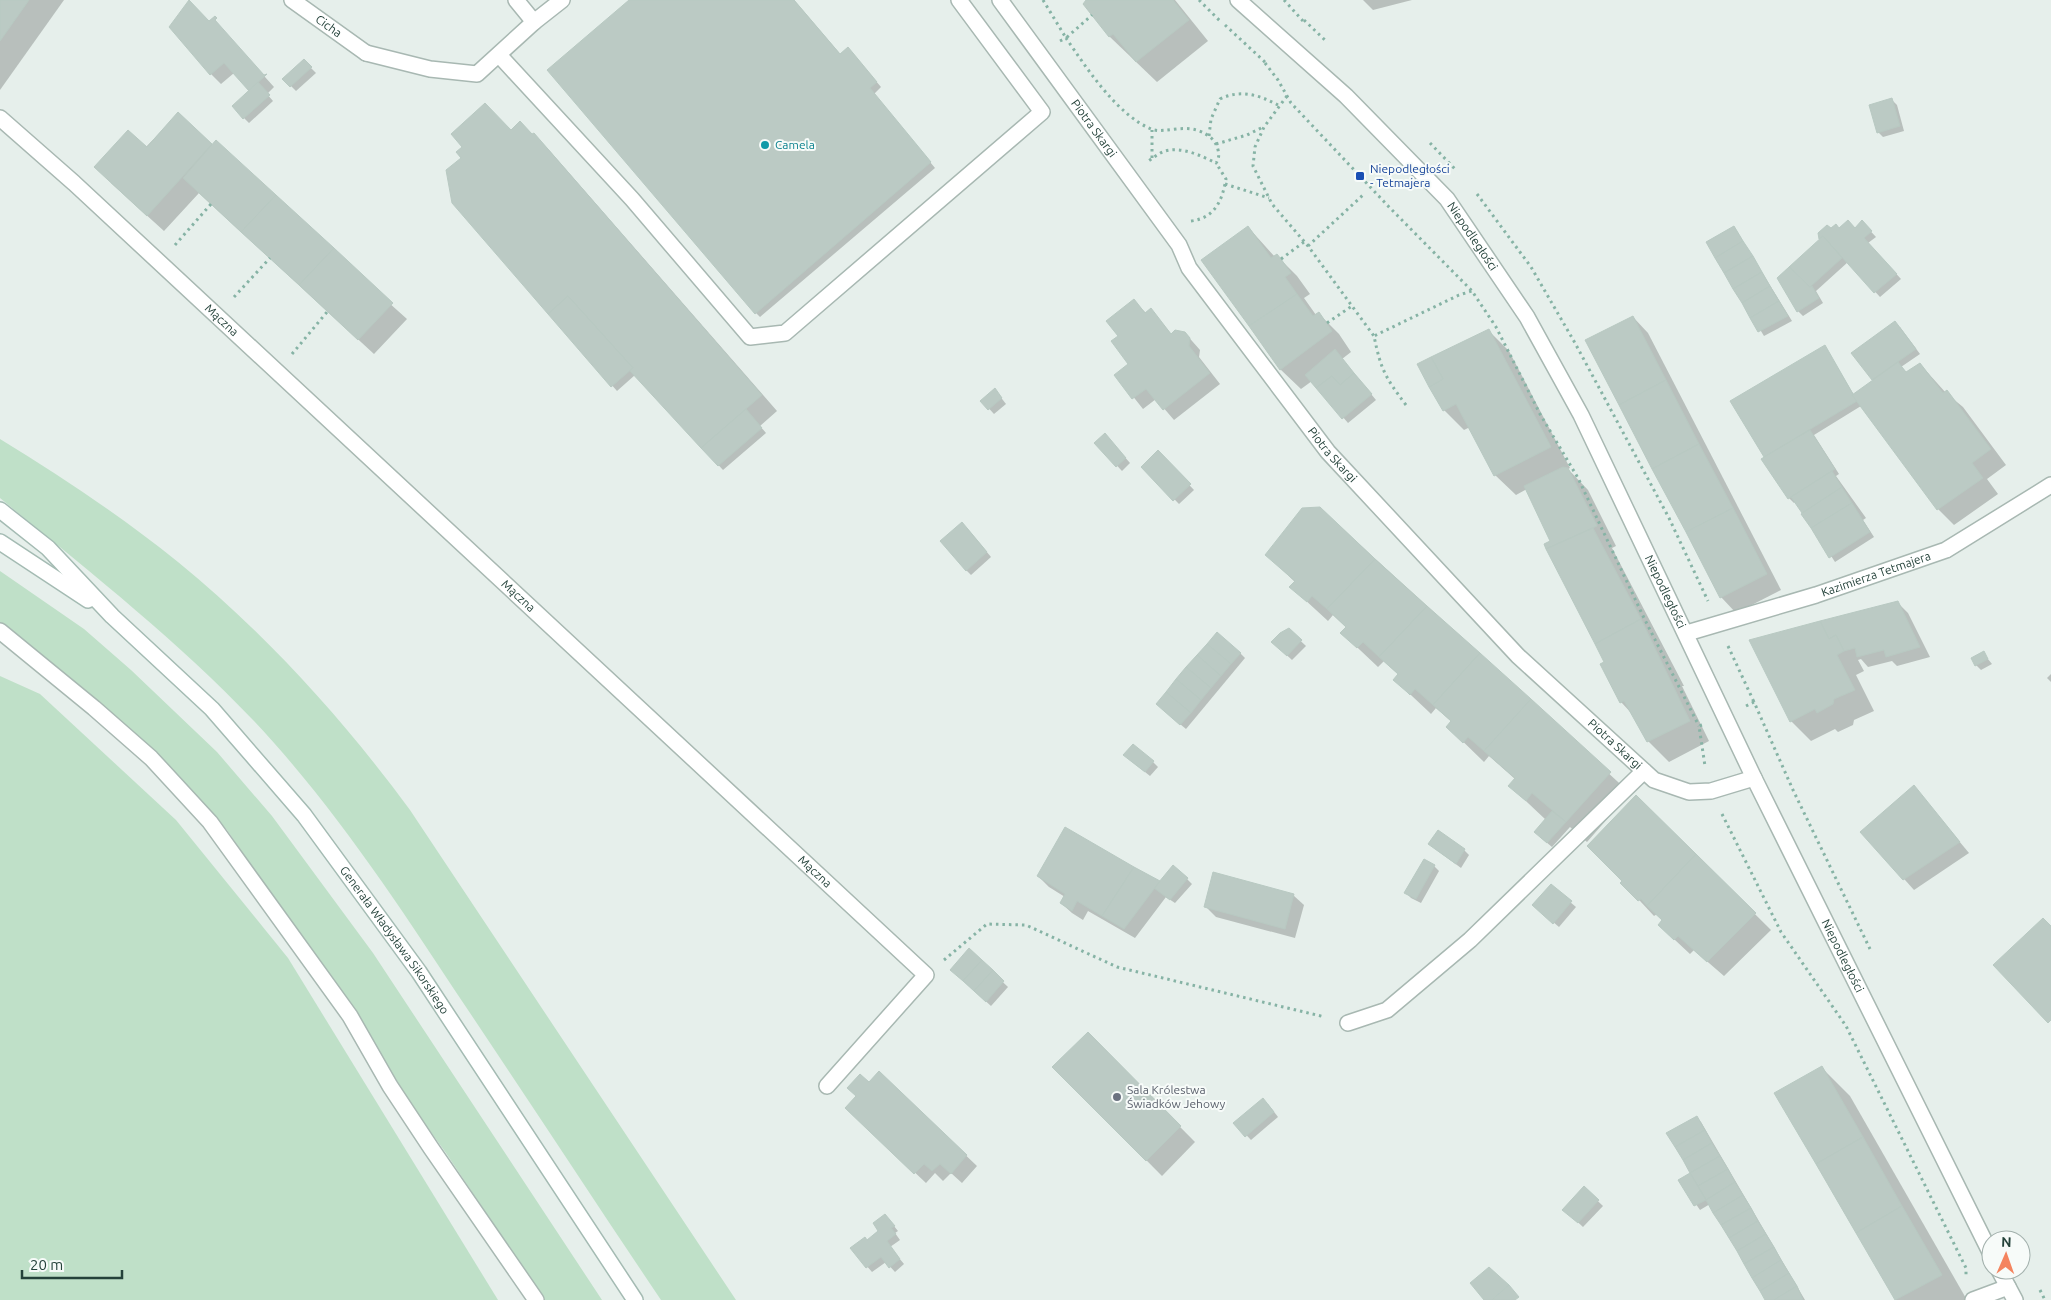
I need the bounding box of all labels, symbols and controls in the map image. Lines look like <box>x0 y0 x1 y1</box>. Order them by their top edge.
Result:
street label: Cicha <box>313 12 344 39</box>
street label: Piotra Skargi <box>1069 97 1120 160</box>
place label: Camela <box>775 138 815 151</box>
marker: Camela <box>759 139 771 151</box>
place label: Niepodległości - Tetmajera <box>1370 162 1450 189</box>
marker: Niepodległości - Tetmajera <box>1354 170 1366 182</box>
street label: Niepodległości <box>1445 199 1501 273</box>
street label: Mączna <box>203 301 241 338</box>
street label: Piotra Skargi <box>1306 424 1360 485</box>
street label: Kazimierza Tetmajera <box>1819 549 1932 599</box>
street label: Niepodległości <box>1643 553 1689 630</box>
street label: Mączna <box>499 577 538 614</box>
street label: Piotra Skargi <box>1586 716 1645 772</box>
street label: Mączna <box>796 853 835 890</box>
street label: Generała Władysława Sikorskiego <box>338 863 452 1016</box>
street label: Niepodległości <box>1819 917 1867 994</box>
place label: Sala Królestwa Świadków Jehowy <box>1127 1083 1225 1110</box>
marker: Sala Królestwa Świadków Jehowy <box>1111 1091 1123 1103</box>
north arrow <box>1981 1230 2031 1280</box>
text: N <box>2001 1234 2012 1250</box>
scale bar <box>22 1248 122 1280</box>
text: 20 m <box>30 1256 63 1273</box>

